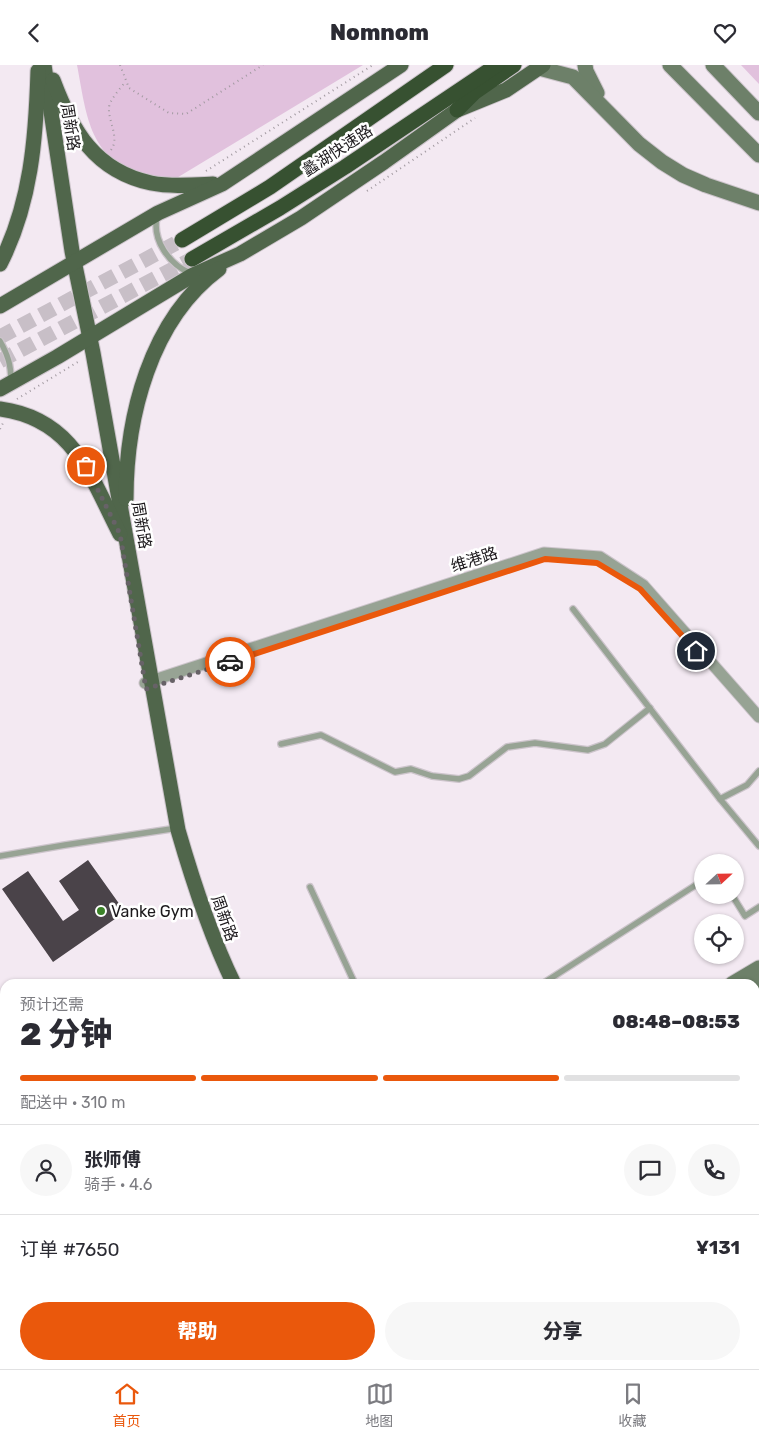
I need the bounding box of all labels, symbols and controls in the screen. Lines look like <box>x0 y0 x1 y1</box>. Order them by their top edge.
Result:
icon: back <box>20 19 48 47</box>
text: Nomnom <box>330 19 429 46</box>
icon: heart <box>711 19 739 47</box>
street label: 周新路 <box>57 102 84 152</box>
street label: 蠡湖快速路 <box>299 121 376 180</box>
pin <box>65 445 107 487</box>
icon: bag <box>72 452 100 480</box>
street label: 周新路 <box>128 500 155 550</box>
street label: 维港路 <box>448 543 500 576</box>
pin <box>675 630 717 672</box>
courier <box>205 637 255 687</box>
icon: home <box>682 637 710 665</box>
icon: car <box>216 648 244 676</box>
north arrow <box>694 854 744 904</box>
map controls <box>694 854 744 964</box>
street label: 周新路 <box>207 892 242 944</box>
place label: Vanke Gym <box>111 902 194 921</box>
marker: Vanke Gym <box>95 905 107 917</box>
button: locate <box>694 914 744 964</box>
text: 预计还需 <box>20 995 84 1014</box>
text: 08:48–08:53 <box>612 1010 740 1033</box>
text: 2 分钟 <box>20 1015 112 1053</box>
text: 配送中 · 310 m <box>20 1093 126 1112</box>
button: person <box>20 1144 72 1196</box>
button: chat <box>624 1144 676 1196</box>
button: phone <box>688 1144 740 1196</box>
text: 张师傅 <box>84 1148 141 1171</box>
text: 骑手 · 4.6 <box>84 1175 152 1194</box>
text: ¥131 <box>696 1236 740 1259</box>
text: 订单 #7650 <box>20 1238 120 1261</box>
button: 帮助 <box>20 1302 375 1360</box>
button: 分享 <box>385 1302 740 1360</box>
tab: 首页 <box>113 1380 141 1430</box>
tab: 地图 <box>366 1380 394 1430</box>
tab: 收藏 <box>619 1380 647 1430</box>

